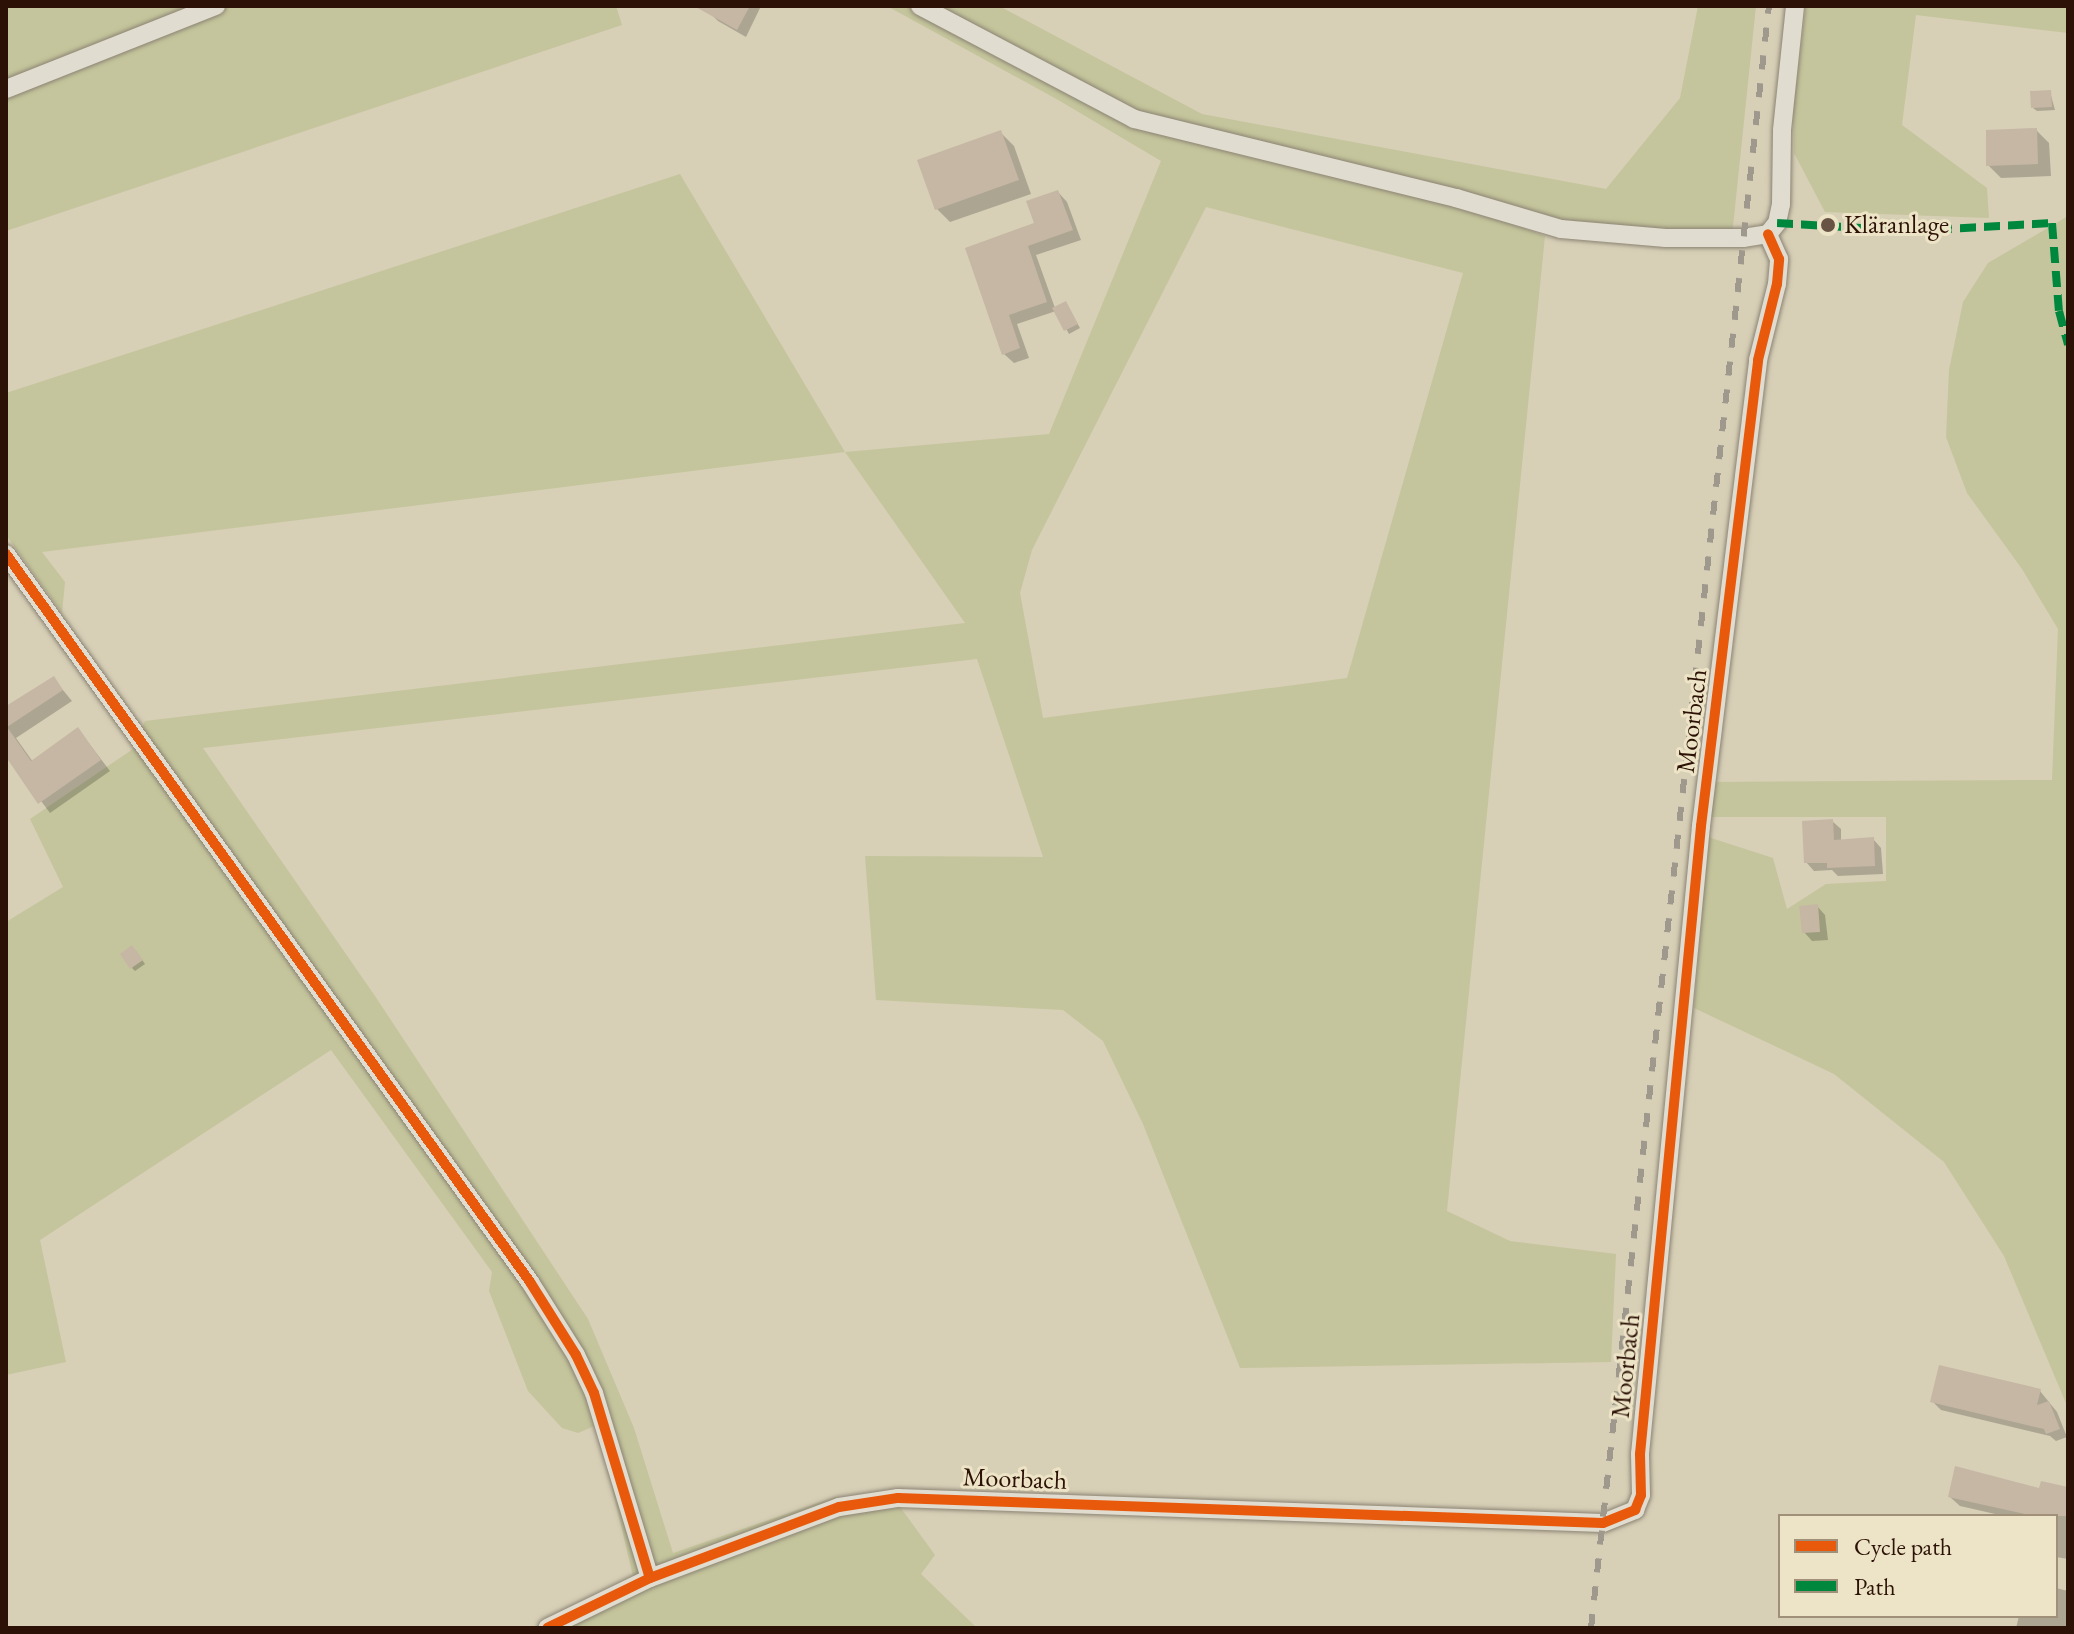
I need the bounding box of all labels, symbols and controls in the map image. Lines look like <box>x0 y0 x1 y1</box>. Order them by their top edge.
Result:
place label: Kläranlage <box>1844 209 1949 241</box>
marker: Kläranlage <box>1819 216 1837 234</box>
street label: Moorbach <box>1670 667 1714 775</box>
street label: Moorbach <box>1605 1312 1647 1420</box>
street label: Moorbach <box>962 1462 1068 1496</box>
legend <box>1778 1514 2058 1618</box>
text: Cycle path <box>1854 1531 1952 1562</box>
text: Path <box>1854 1571 1896 1602</box>

